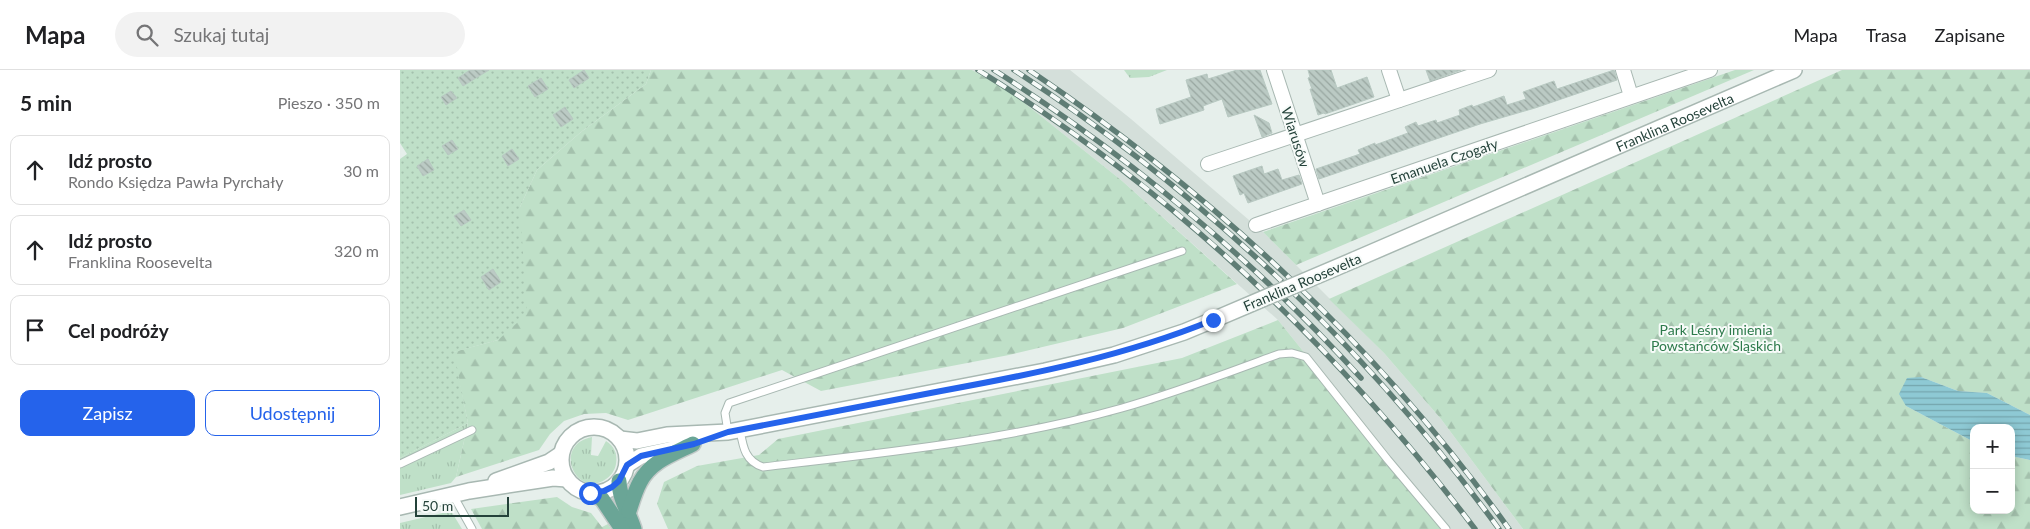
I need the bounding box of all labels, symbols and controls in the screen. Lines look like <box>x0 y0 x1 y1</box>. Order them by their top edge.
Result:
search box <box>115 12 465 57</box>
text: Mapa <box>25 20 85 49</box>
icon: search <box>133 21 161 49</box>
text: Szukaj tutaj <box>173 23 269 46</box>
text: Mapa <box>1793 24 1838 46</box>
text: Trasa <box>1866 24 1907 46</box>
text: Zapisane <box>1935 24 2005 46</box>
street label: Franklina Roosevelta <box>1613 89 1736 155</box>
text: 5 min <box>20 90 72 115</box>
text: Pieszo · 350 m <box>278 93 380 112</box>
street label: Wiarusów <box>1278 105 1314 169</box>
street label: Emanuela Czogały <box>1388 134 1501 187</box>
text: Idź prosto <box>68 149 152 172</box>
icon: ahead <box>21 156 49 184</box>
text: 30 m <box>343 161 379 180</box>
text: Rondo Księdza Pawła Pyrchały <box>68 172 284 191</box>
text: Idź prosto <box>68 229 152 252</box>
icon: ahead <box>21 236 49 264</box>
text: 320 m <box>334 241 379 260</box>
street label: Franklina Roosevelta <box>1241 249 1364 315</box>
text: Franklina Roosevelta <box>68 252 212 271</box>
route end <box>1202 309 1225 332</box>
icon: arrive <box>21 316 49 344</box>
text: Cel podróży <box>68 319 169 342</box>
park label: Park Leśny imienia Powstańców Śląskich <box>1651 321 1781 354</box>
button: Zapisz <box>20 390 195 436</box>
button: Udostępnij <box>205 390 380 436</box>
map controls <box>1970 424 2015 514</box>
button: + <box>1970 424 2015 469</box>
button: − <box>1970 469 2015 514</box>
route start <box>579 482 602 505</box>
scale bar <box>415 494 509 517</box>
text: 50 m <box>422 497 453 514</box>

